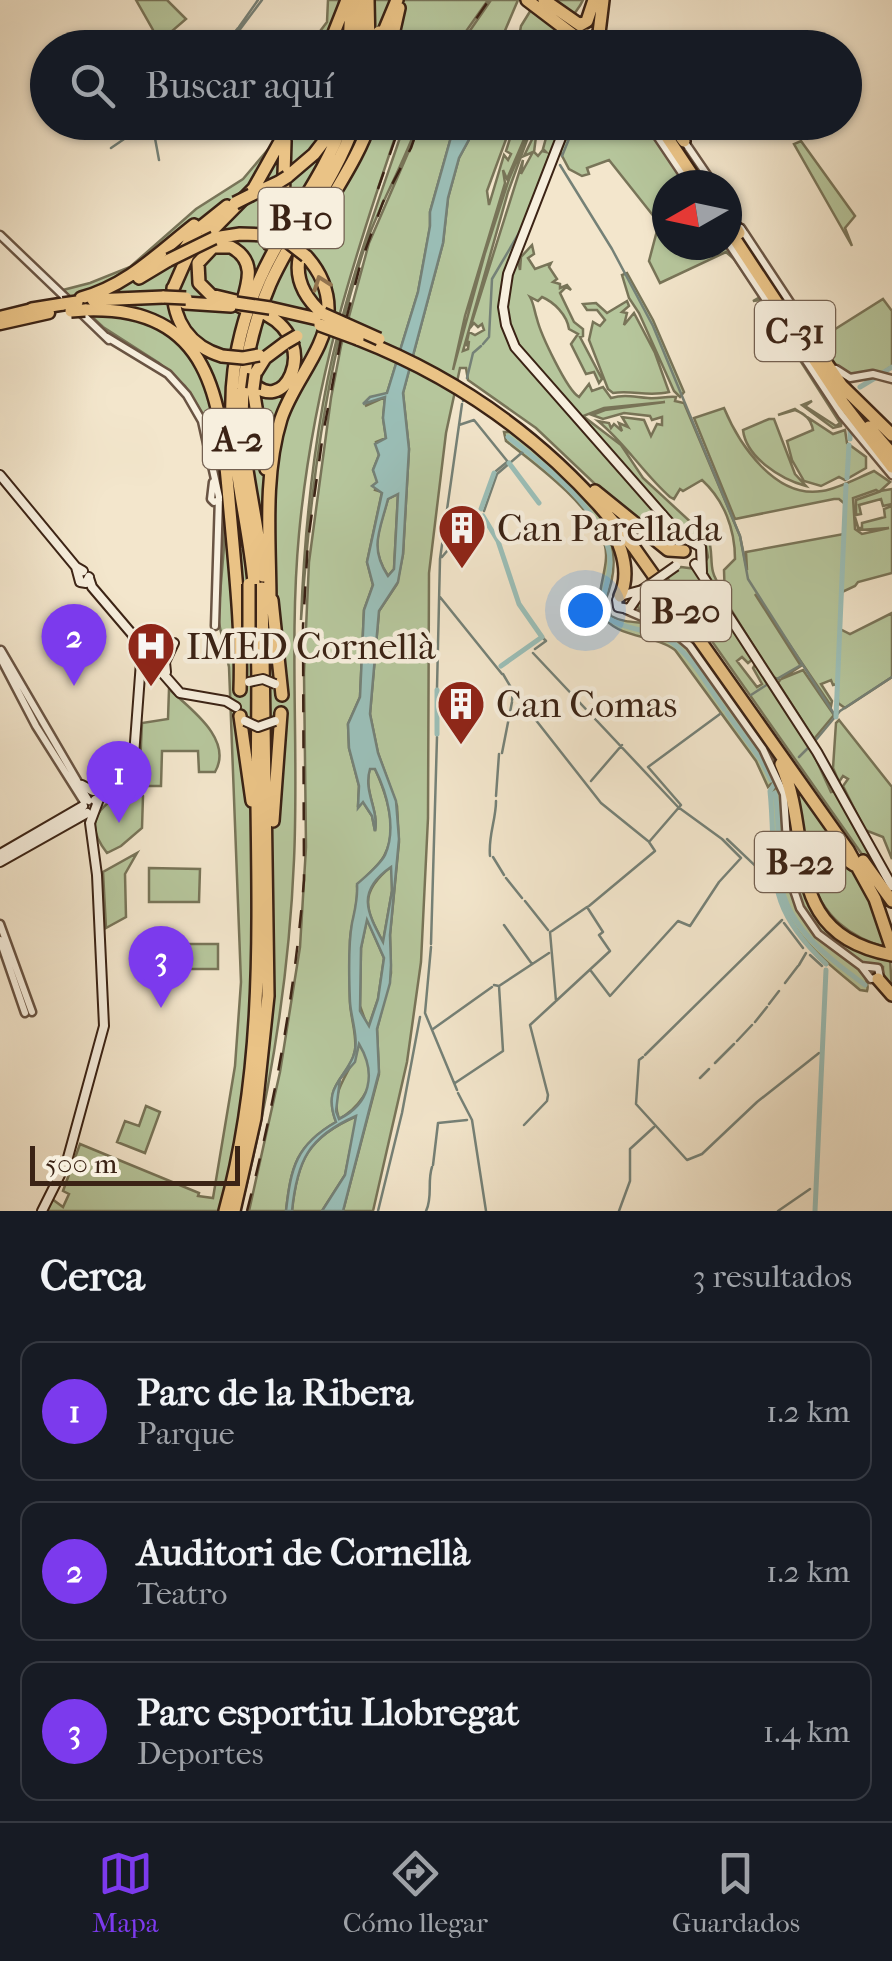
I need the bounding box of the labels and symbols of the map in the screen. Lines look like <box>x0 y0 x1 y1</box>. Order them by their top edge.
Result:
north arrow <box>652 170 742 260</box>
road number: B-10 <box>258 188 344 248</box>
one-way arrow <box>312 276 333 293</box>
road number: C-31 <box>755 301 835 361</box>
road number: A-2 <box>203 409 273 469</box>
building icon: Can Parellada <box>436 502 488 570</box>
place label: Can Parellada <box>497 506 722 551</box>
road number: B-20 <box>641 581 731 641</box>
your location <box>560 585 611 636</box>
pin: 2 <box>42 604 106 686</box>
hospital icon: IMED Cornellà <box>125 620 177 688</box>
place label: IMED Cornellà <box>186 624 436 669</box>
building icon: Can Comas <box>435 678 487 746</box>
place label: Can Comas <box>496 682 677 727</box>
pin: 1 <box>86 740 152 823</box>
road number: B-22 <box>755 832 845 892</box>
pin: 3 <box>128 926 194 1008</box>
scale bar <box>30 1141 240 1186</box>

